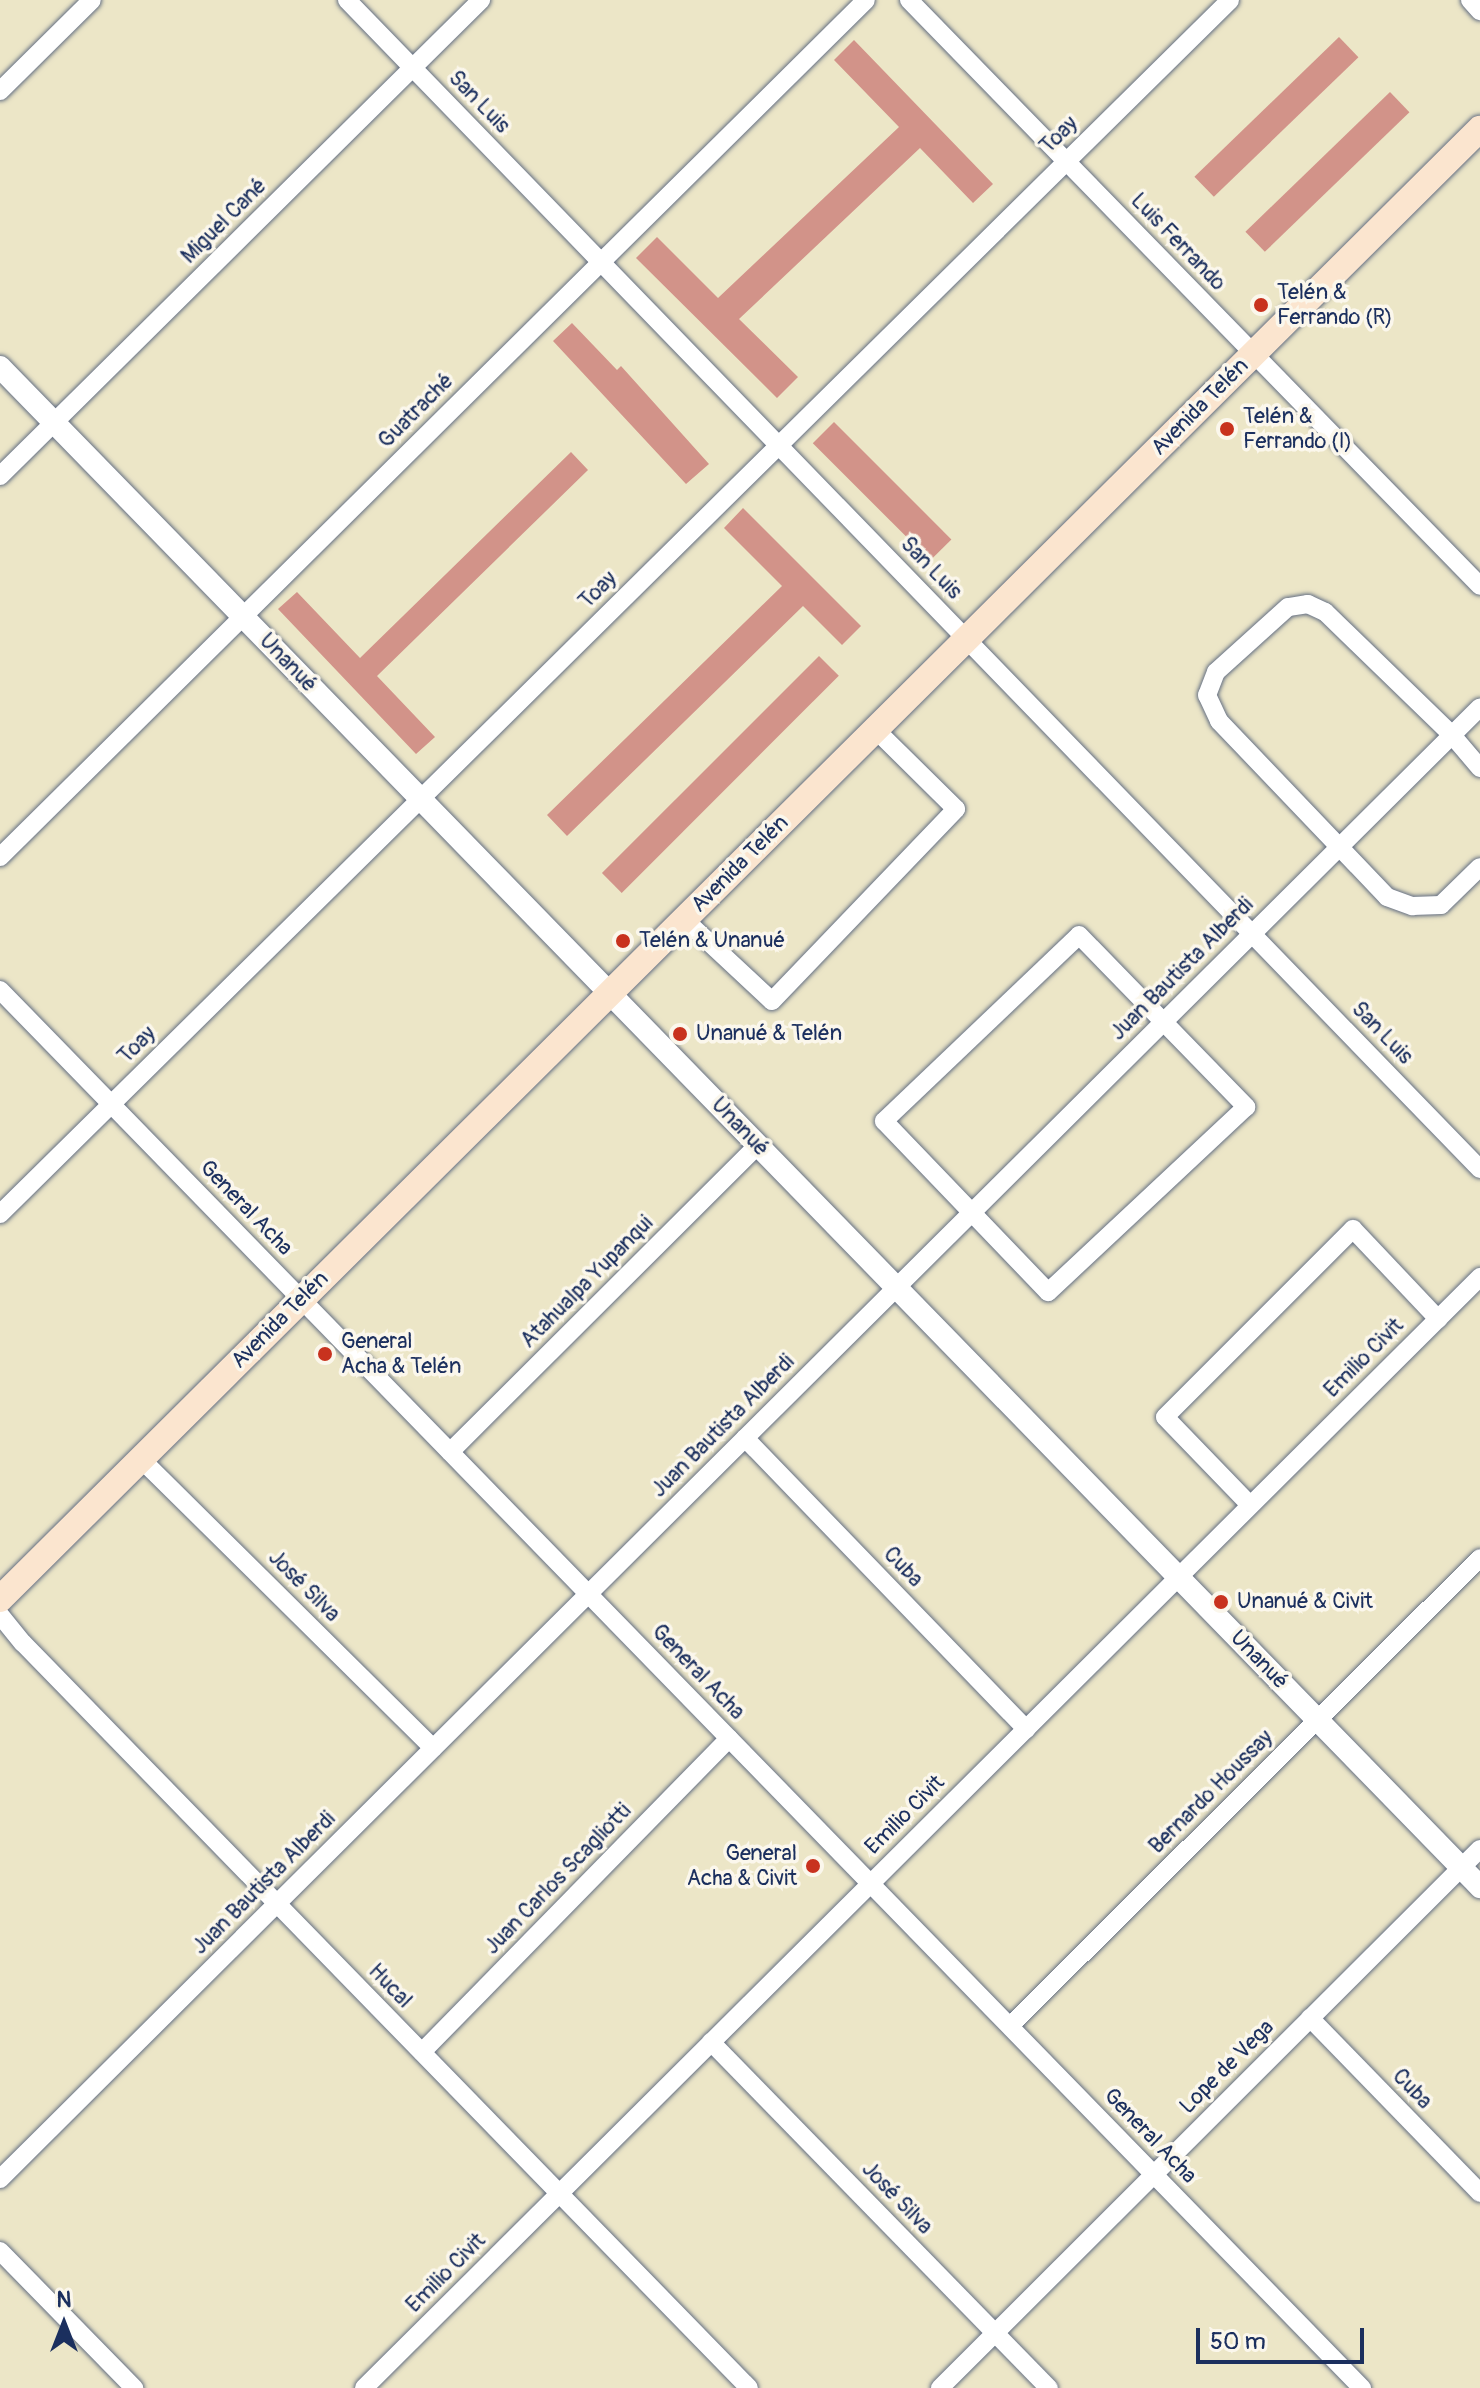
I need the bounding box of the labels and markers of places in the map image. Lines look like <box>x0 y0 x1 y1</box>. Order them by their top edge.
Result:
place label: Telén & Ferrando (R) <box>1277 279 1393 330</box>
marker: Telén & Ferrando (R) <box>1252 296 1270 314</box>
place label: Telén & Ferrando (I) <box>1243 403 1352 454</box>
marker: Telén & Ferrando (I) <box>1218 420 1236 438</box>
place label: Telén & Unanué <box>639 928 785 954</box>
marker: Telén & Unanué <box>614 932 632 950</box>
place label: Unanué & Telén <box>696 1021 842 1047</box>
marker: Unanué & Telén <box>671 1025 689 1043</box>
place label: General Acha & Telén <box>341 1328 461 1380</box>
marker: General Acha & Telén <box>316 1345 334 1363</box>
place label: Unanué & Civit <box>1237 1589 1373 1615</box>
marker: Unanué & Civit <box>1212 1593 1230 1611</box>
place label: General Acha & Civit <box>687 1840 797 1892</box>
marker: General Acha & Civit <box>804 1857 822 1875</box>

